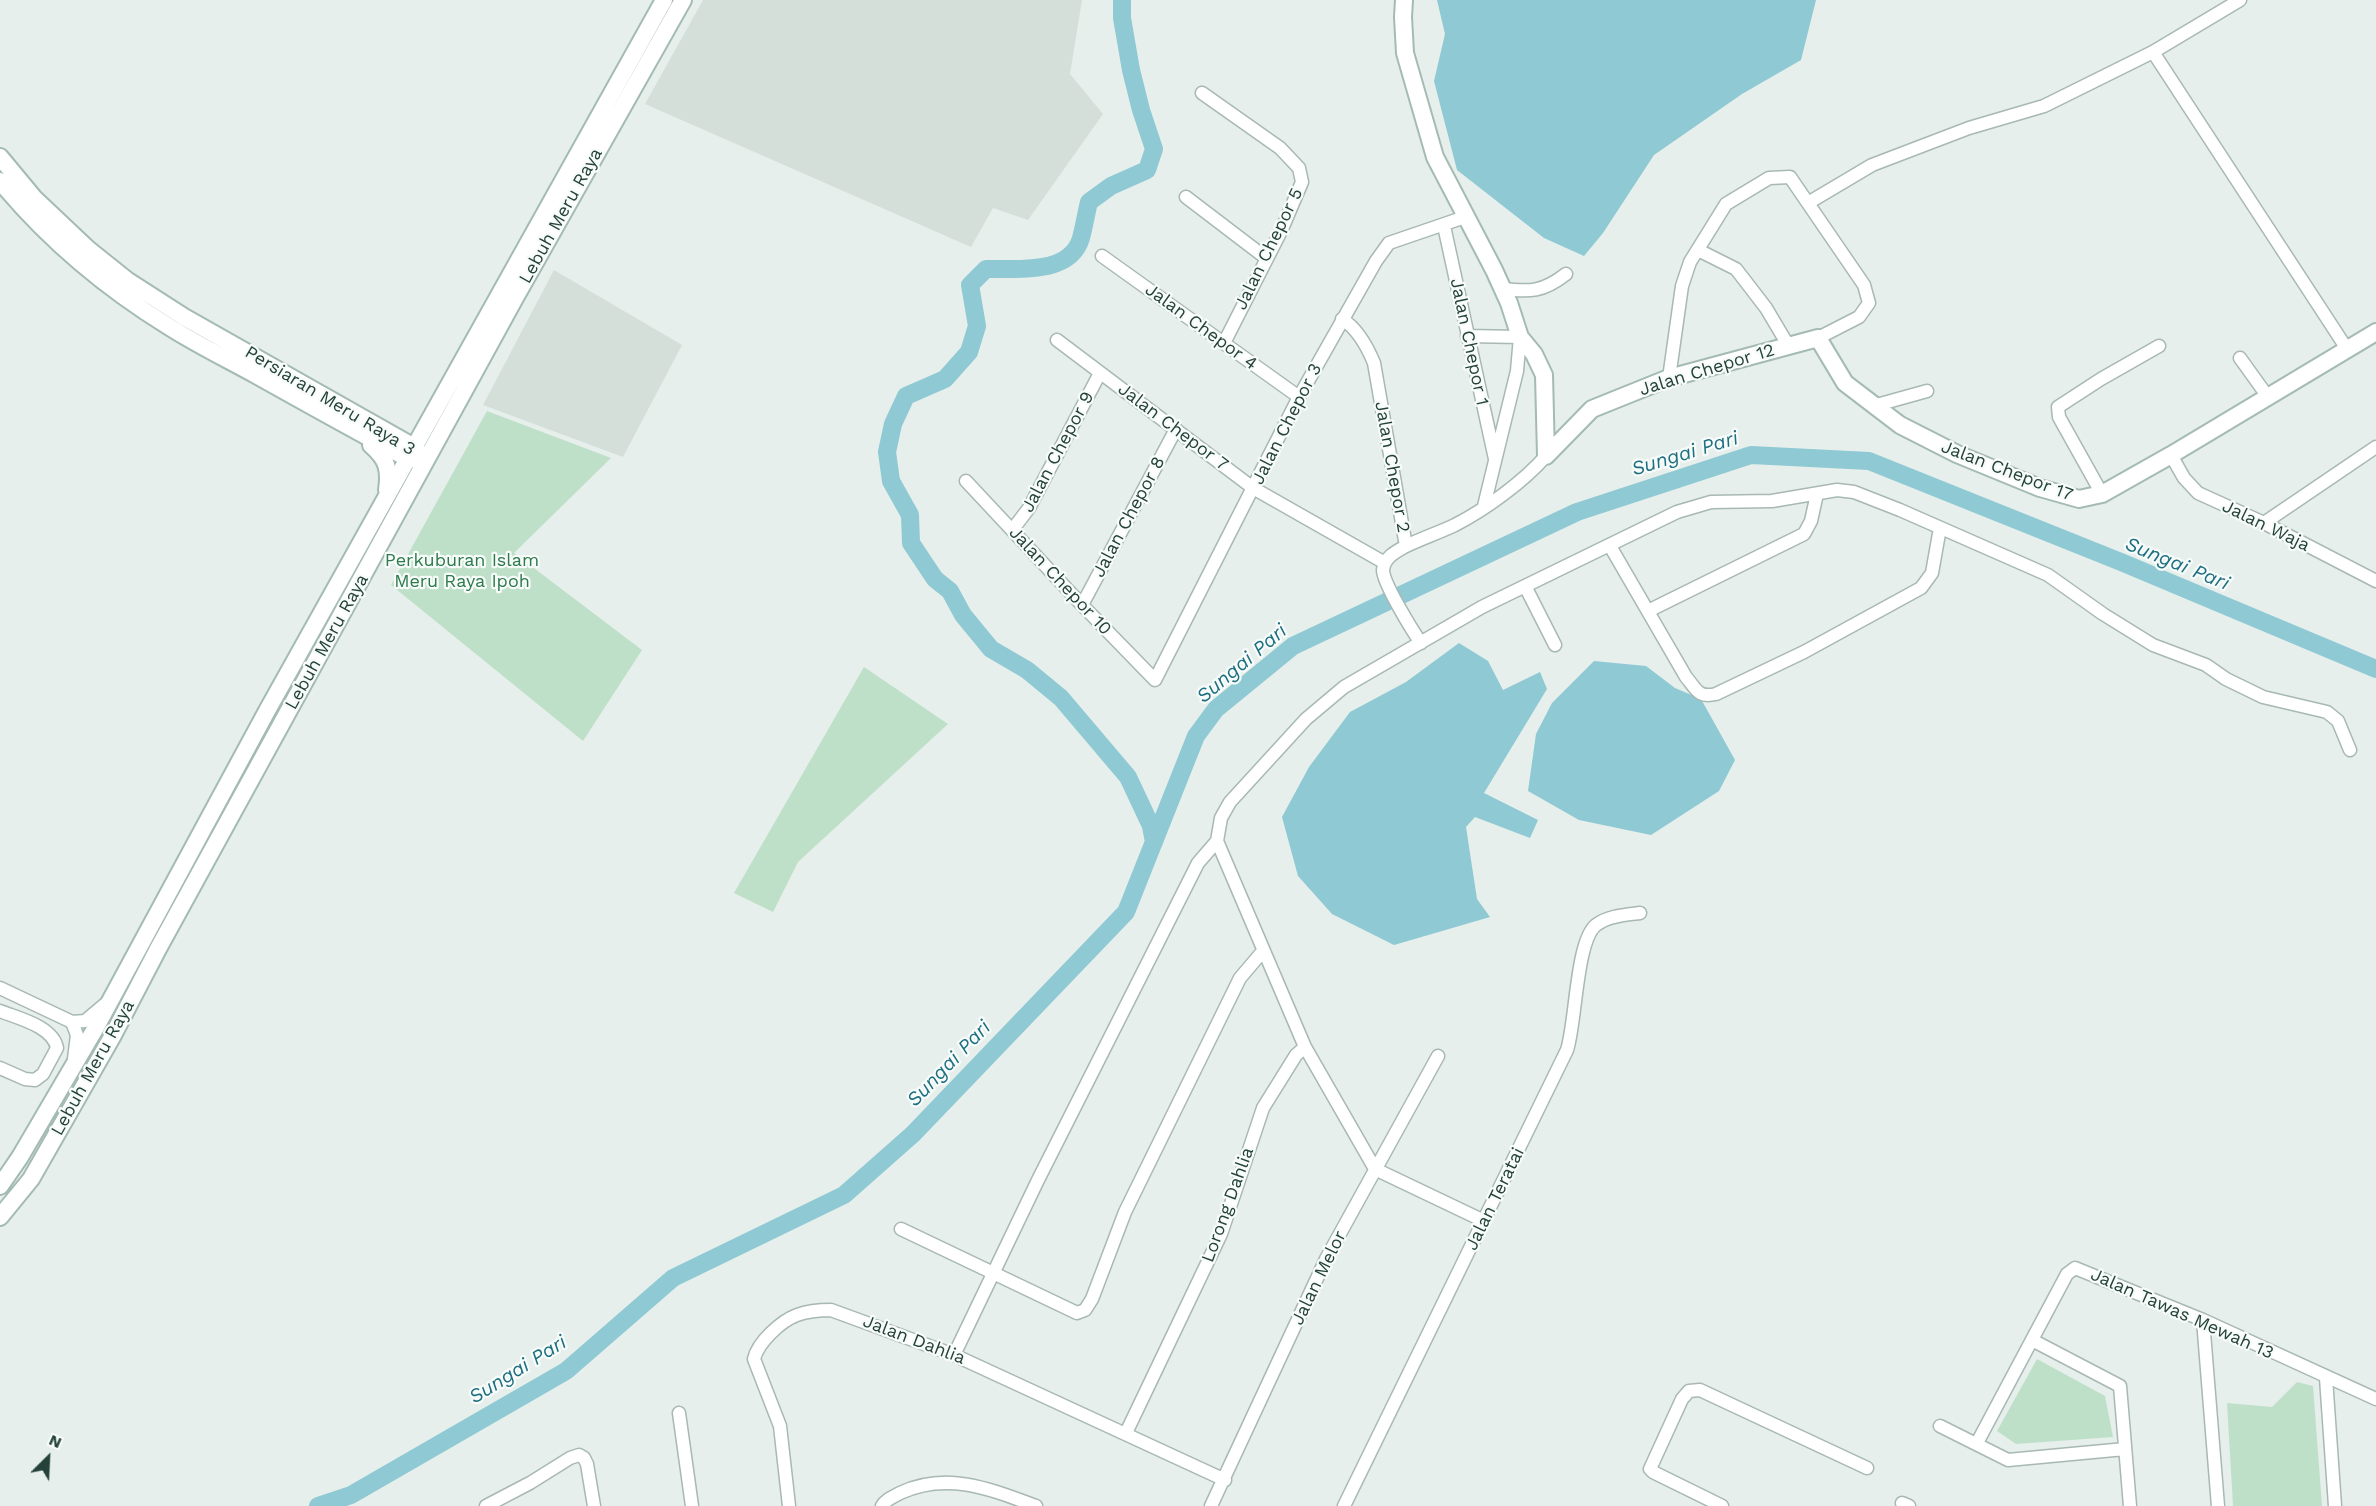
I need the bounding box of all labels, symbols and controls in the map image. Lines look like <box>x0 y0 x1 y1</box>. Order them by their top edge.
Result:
street label: Lebuh Meru Raya <box>515 144 607 288</box>
street label: Jalan Chepor 5 <box>1230 185 1308 313</box>
street label: Jalan Chepor 1 <box>1445 276 1493 408</box>
street label: Jalan Chepor 4 <box>1141 279 1261 375</box>
street label: Jalan Chepor 12 <box>1637 339 1777 401</box>
street label: Persiaran Meru Raya 3 <box>241 342 419 460</box>
street label: Jalan Chepor 3 <box>1247 360 1327 488</box>
street label: Jalan Chepor 7 <box>1114 378 1232 476</box>
street label: Jalan Chepor 9 <box>1017 388 1099 516</box>
street label: Jalan Chepor 2 <box>1370 400 1414 534</box>
water label: Sungai Pari <box>1629 426 1741 482</box>
street label: Jalan Chepor 17 <box>1938 436 2076 506</box>
street label: Jalan Chepor 8 <box>1088 453 1170 581</box>
street label: Jalan Waja <box>2219 496 2313 556</box>
street label: Jalan Chepor 10 <box>1004 522 1116 640</box>
water label: Sungai Pari <box>2121 532 2233 596</box>
park label: Perkuburan Islam Meru Raya Ipoh <box>385 550 539 592</box>
street label: Lebuh Meru Raya <box>281 570 373 714</box>
water label: Sungai Pari <box>1192 619 1292 709</box>
street label: Lebuh Meru Raya <box>47 996 139 1140</box>
water label: Sungai Pari <box>902 1016 996 1112</box>
street label: Jalan Teratai <box>1461 1144 1529 1254</box>
street label: Lorong Dahlia <box>1197 1145 1259 1265</box>
street label: Jalan Melor <box>1287 1227 1351 1329</box>
street label: Jalan Tawas Mewah 13 <box>2087 1264 2277 1364</box>
street label: Jalan Dahlia <box>860 1311 968 1369</box>
water label: Sungai Pari <box>465 1331 571 1409</box>
north arrow <box>18 1428 78 1488</box>
text: N <box>46 1430 65 1452</box>

